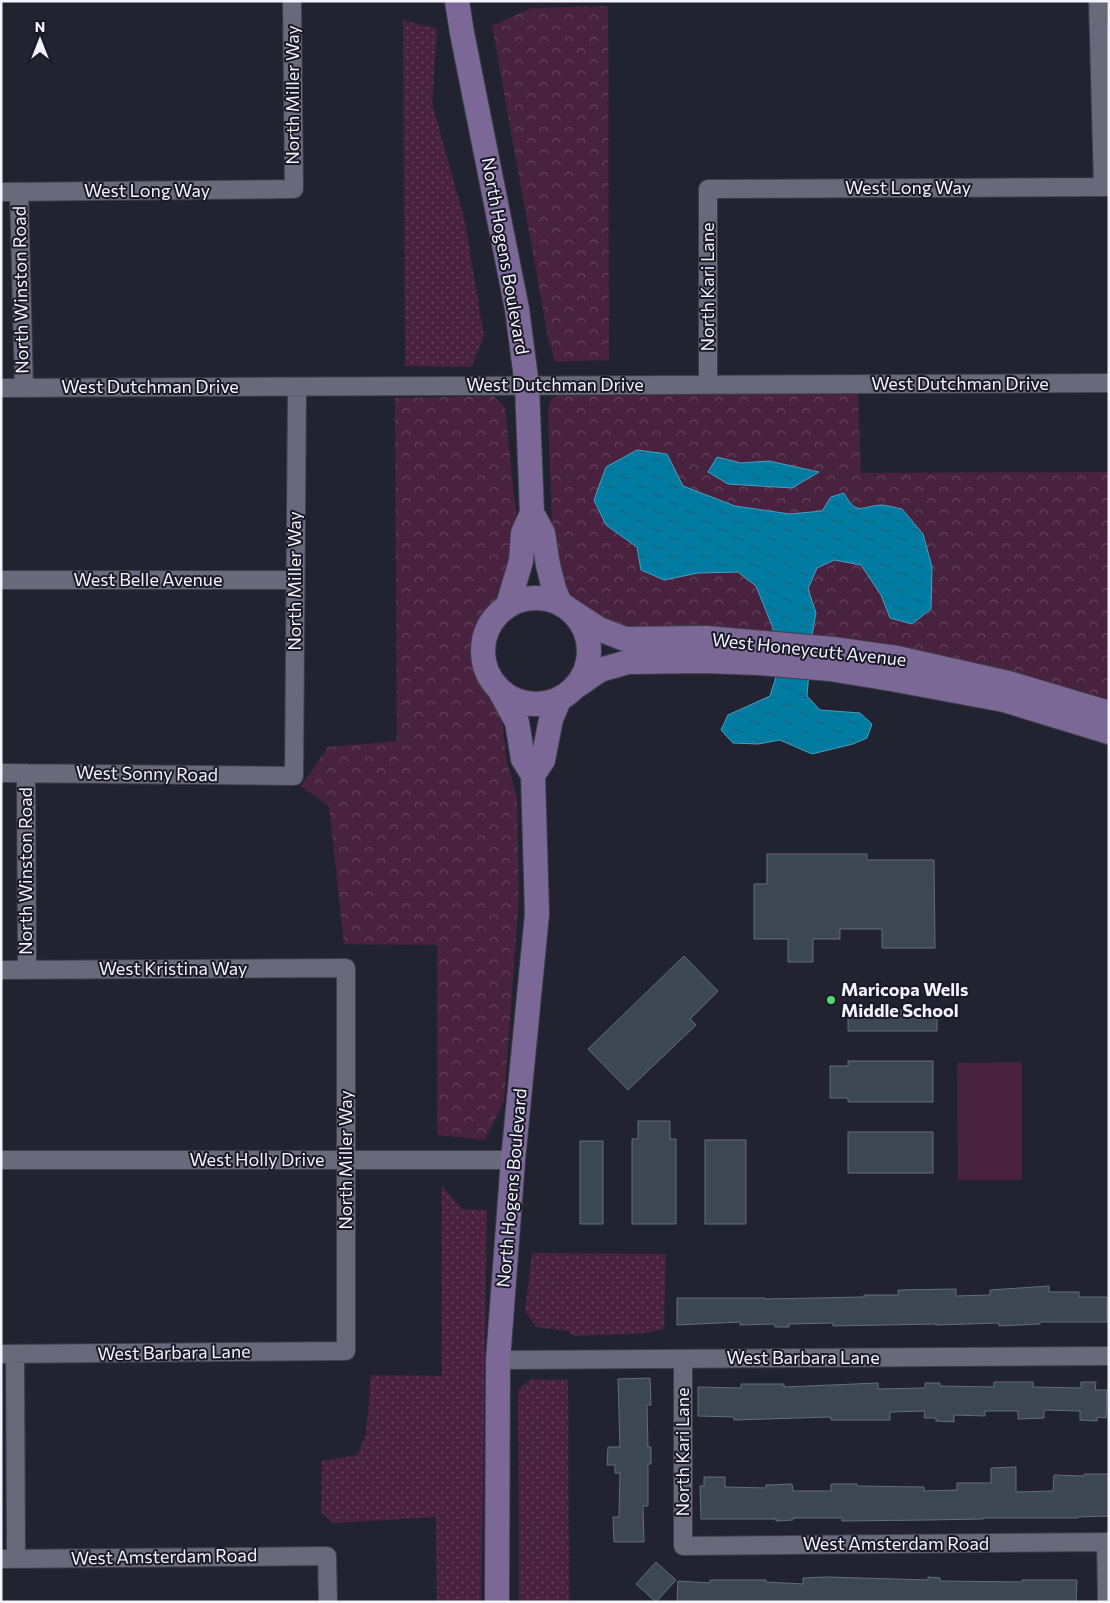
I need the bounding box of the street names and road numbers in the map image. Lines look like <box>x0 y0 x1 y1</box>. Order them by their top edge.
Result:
street label: North Miller Way <box>281 25 303 165</box>
street label: North Hogens Boulevard <box>478 155 534 356</box>
street label: West Long Way <box>845 176 971 198</box>
street label: West Long Way <box>84 179 210 201</box>
street label: North Winston Road <box>8 206 32 374</box>
street label: North Kari Lane <box>696 223 718 351</box>
street label: West Dutchman Drive <box>871 372 1049 394</box>
street label: West Dutchman Drive <box>466 373 644 395</box>
street label: West Dutchman Drive <box>61 375 239 397</box>
street label: North Miller Way <box>283 511 305 651</box>
street label: West Belle Avenue <box>74 568 222 590</box>
street label: West Honeycutt Avenue <box>711 628 907 670</box>
street label: West Sonny Road <box>76 761 218 785</box>
street label: North Winston Road <box>14 787 36 955</box>
street label: West Kristina Way <box>99 957 247 979</box>
street label: North Hogens Boulevard <box>491 1087 531 1288</box>
street label: North Miller Way <box>334 1090 356 1230</box>
street label: West Holly Drive <box>189 1148 325 1170</box>
street label: West Barbara Lane <box>97 1340 251 1364</box>
street label: West Barbara Lane <box>726 1346 880 1368</box>
street label: North Kari Lane <box>671 1388 693 1516</box>
street label: West Amsterdam Road <box>803 1532 989 1554</box>
street label: West Amsterdam Road <box>71 1543 257 1569</box>

